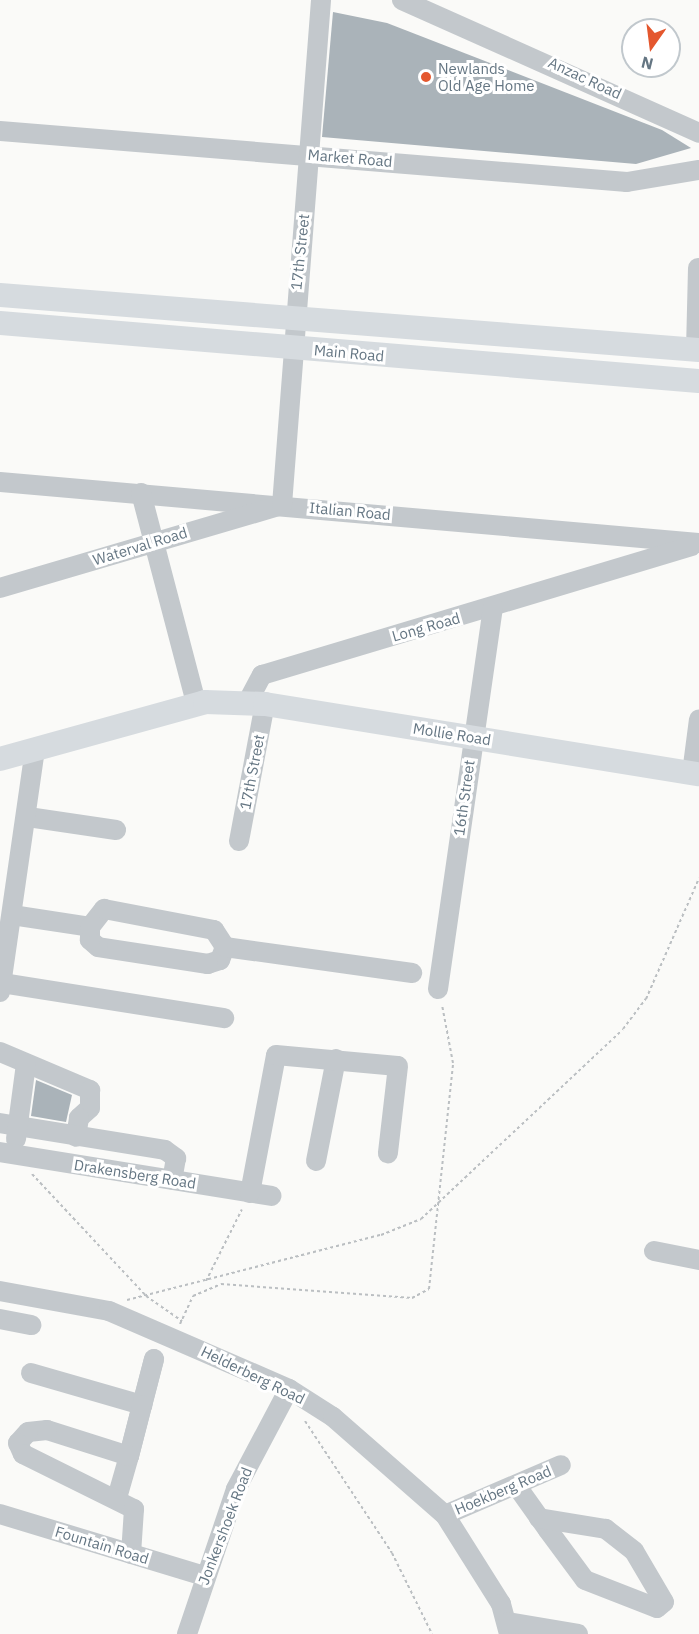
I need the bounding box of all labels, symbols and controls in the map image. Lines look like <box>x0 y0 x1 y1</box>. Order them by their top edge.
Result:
north arrow <box>621 18 681 78</box>
text: N <box>639 52 655 75</box>
street label: Anzac Road <box>546 53 624 103</box>
place label: Newlands Old Age Home <box>438 59 534 94</box>
marker: Newlands Old Age Home <box>419 70 433 84</box>
street label: Market Road <box>307 145 393 171</box>
street label: 17th Street <box>287 213 313 291</box>
street label: Main Road <box>313 341 385 365</box>
street label: Italian Road <box>309 498 391 524</box>
street label: Waterval Road <box>91 523 189 569</box>
street label: Long Road <box>390 609 462 645</box>
street label: Mollie Road <box>412 719 492 749</box>
street label: 17th Street <box>236 733 268 811</box>
street label: 16th Street <box>450 759 478 837</box>
street label: Drakensberg Road <box>73 1155 197 1193</box>
street label: Helderberg Road <box>198 1342 308 1408</box>
street label: Hoekberg Road <box>452 1462 554 1518</box>
street label: Jonkershoek Road <box>194 1465 256 1587</box>
street label: Fountain Road <box>53 1522 151 1568</box>

